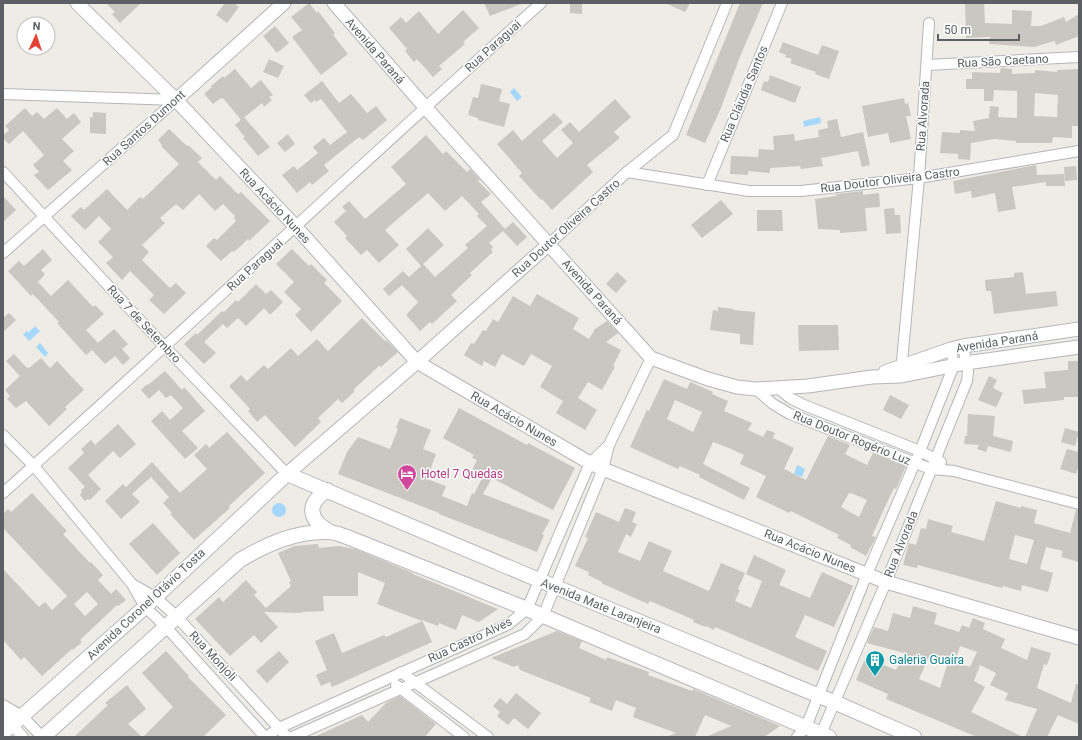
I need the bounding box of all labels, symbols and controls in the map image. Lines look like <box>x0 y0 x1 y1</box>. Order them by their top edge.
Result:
street label: Avenida Paraná <box>342 15 408 87</box>
north arrow <box>16 16 56 56</box>
scale bar <box>938 16 1019 42</box>
street label: Rua Paraguai <box>462 17 524 75</box>
text: N <box>32 20 41 33</box>
text: 50 m <box>944 23 971 37</box>
street label: Rua Cláudia Santos <box>717 44 771 144</box>
street label: Rua São Caetano <box>957 52 1049 70</box>
street label: Rua Alvorada <box>914 80 932 152</box>
street label: Rua Santos Dumont <box>100 87 188 169</box>
street label: Rua Doutor Oliveira Castro <box>820 164 961 195</box>
street label: Rua Acácio Nunes <box>237 166 313 246</box>
street label: Rua Doutor Oliveira Castro <box>509 176 623 280</box>
street label: Rua Paraguai <box>224 236 286 294</box>
street label: Avenida Paraná <box>559 256 625 328</box>
street label: Rua 7 de Setembro <box>104 282 184 366</box>
street label: Avenida Paraná <box>955 329 1039 355</box>
street label: Rua Acácio Nunes <box>468 389 560 449</box>
street label: Rua Doutor Rogério Luz <box>791 408 913 468</box>
hotel icon: Hotel 7 Quedas <box>396 463 418 491</box>
place label: Hotel 7 Quedas <box>421 467 503 481</box>
street label: Rua Alvorada <box>881 509 921 579</box>
street label: Rua Acácio Nunes <box>762 526 858 576</box>
street label: Avenida Coronel Otávio Tosta <box>84 545 208 663</box>
street label: Avenida Mate Laranjeira <box>539 575 663 637</box>
street label: Rua Castro Alves <box>426 614 514 666</box>
street label: Rua Monjoli <box>186 628 240 684</box>
building icon: Galeria Guaíra <box>864 649 886 677</box>
place label: Galeria Guaíra <box>889 653 964 667</box>

